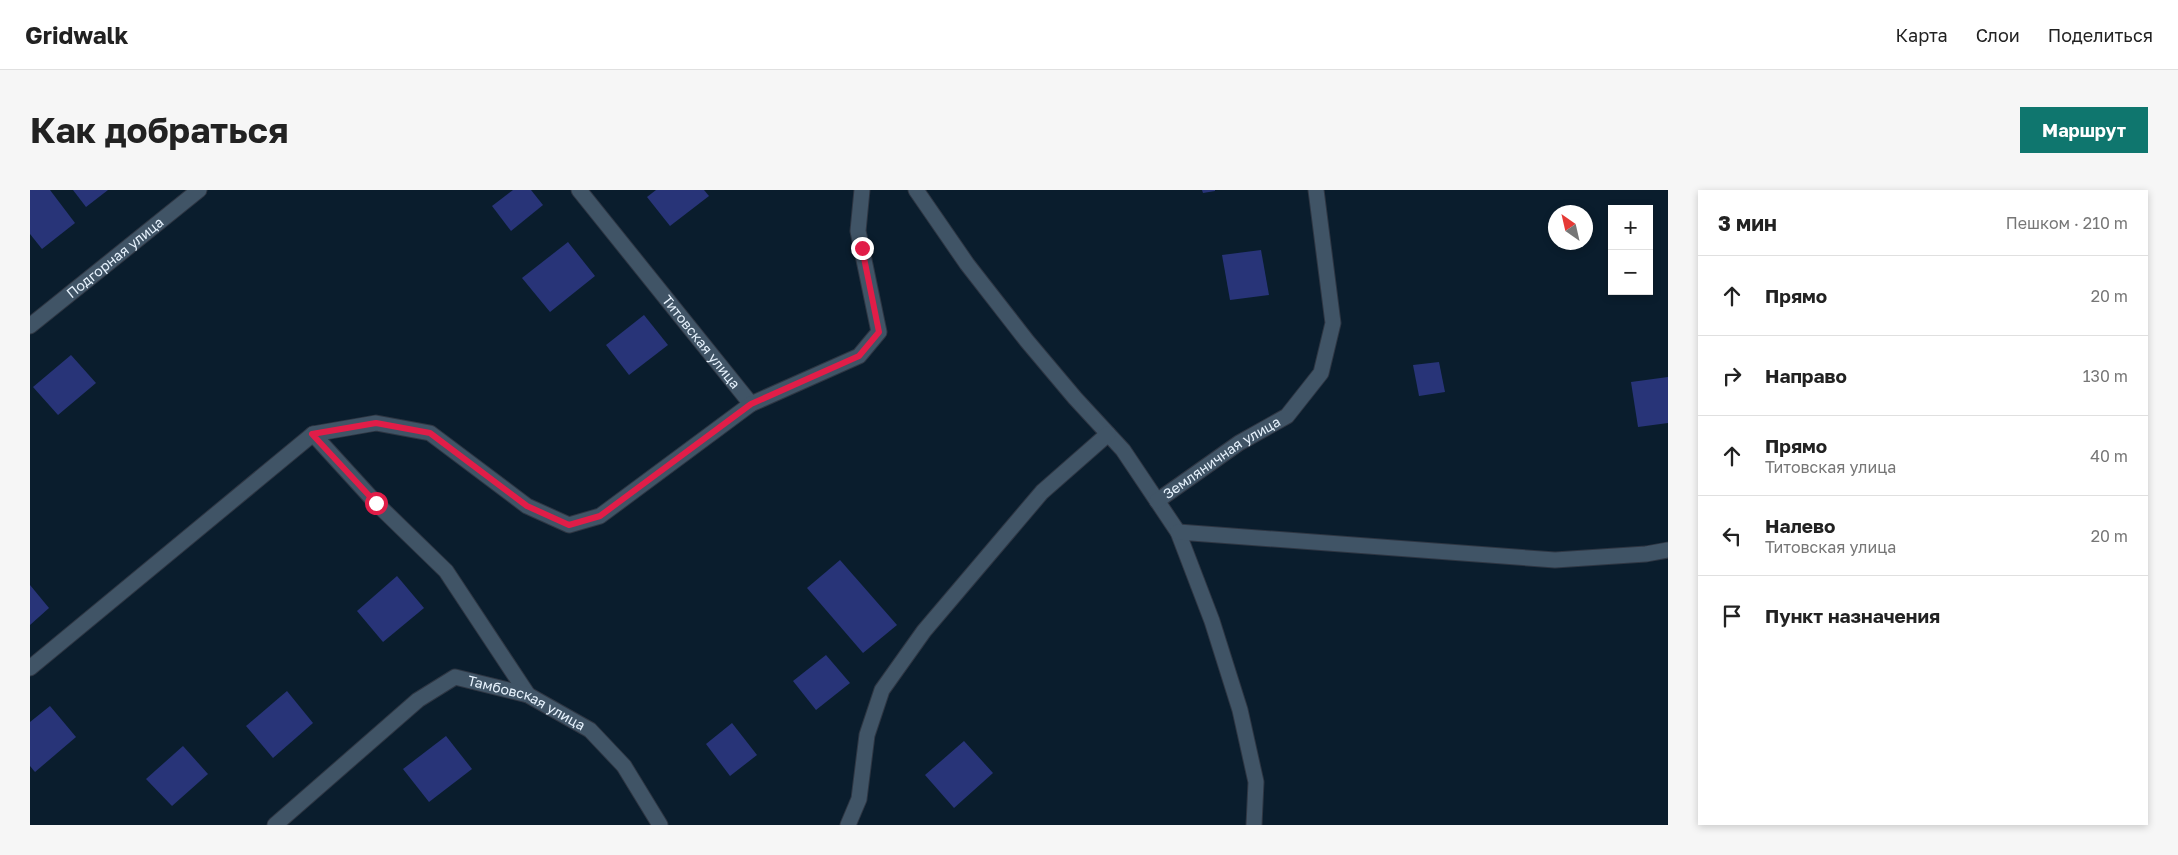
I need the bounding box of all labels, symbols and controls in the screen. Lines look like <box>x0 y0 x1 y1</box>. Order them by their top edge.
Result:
text: Gridwalk <box>25 20 129 49</box>
text: Карта <box>1896 24 1948 46</box>
text: Слои <box>1976 24 2020 46</box>
text: Поделиться <box>2048 24 2153 46</box>
button: Маршрут <box>2020 107 2148 153</box>
text: Как добраться <box>30 109 288 151</box>
north arrow <box>1548 205 1593 250</box>
map controls <box>1608 205 1653 295</box>
button: + <box>1608 205 1653 250</box>
text: 3 мин <box>1718 210 1777 236</box>
street label: Подгорная улица <box>63 213 167 301</box>
text: Пешком · 210 m <box>2006 213 2128 233</box>
route end <box>851 237 874 260</box>
button: − <box>1608 250 1653 295</box>
icon: ahead <box>1718 282 1746 310</box>
text: Прямо <box>1765 284 1827 307</box>
text: 20 m <box>2091 286 2128 306</box>
street label: Титовская улица <box>659 292 744 392</box>
icon: right <box>1718 362 1746 390</box>
text: Направо <box>1765 364 1847 387</box>
text: 130 m <box>2083 366 2128 386</box>
street label: Земляничная улица <box>1159 413 1283 502</box>
text: Прямо <box>1765 434 1827 457</box>
icon: ahead <box>1718 442 1746 470</box>
text: 40 m <box>2090 446 2128 466</box>
text: Титовская улица <box>1765 457 1896 477</box>
route start <box>365 492 388 515</box>
text: Налево <box>1765 514 1835 537</box>
icon: left <box>1718 522 1746 550</box>
text: 20 m <box>2091 526 2128 546</box>
text: Титовская улица <box>1765 537 1896 557</box>
icon: arrive <box>1718 602 1746 630</box>
text: Пункт назначения <box>1765 604 1940 627</box>
street label: Тамбовская улица <box>466 671 588 734</box>

